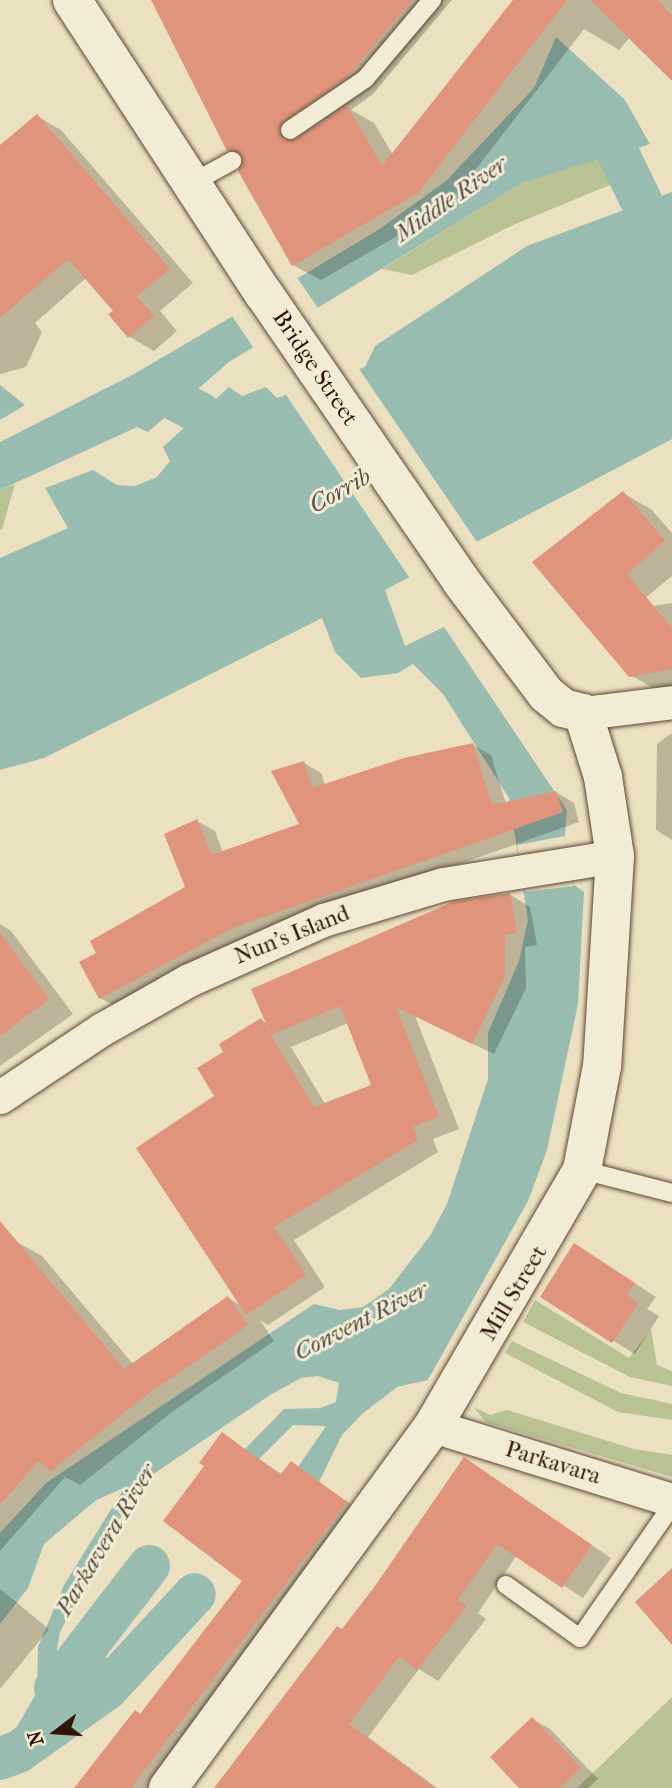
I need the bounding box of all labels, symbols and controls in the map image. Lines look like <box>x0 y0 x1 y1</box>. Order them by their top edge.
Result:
water label: Middle River <box>389 150 513 248</box>
street label: Bridge Street <box>266 305 364 431</box>
water label: Corrib <box>304 462 376 520</box>
street label: Nun's Island <box>230 899 354 971</box>
street label: Mill Street <box>475 1240 553 1346</box>
water label: Convent River <box>289 1275 433 1367</box>
street label: Parkavara <box>502 1435 604 1491</box>
water label: Parkavera River <box>49 1459 163 1621</box>
north arrow <box>21 1697 91 1767</box>
text: N <box>23 1728 49 1748</box>

